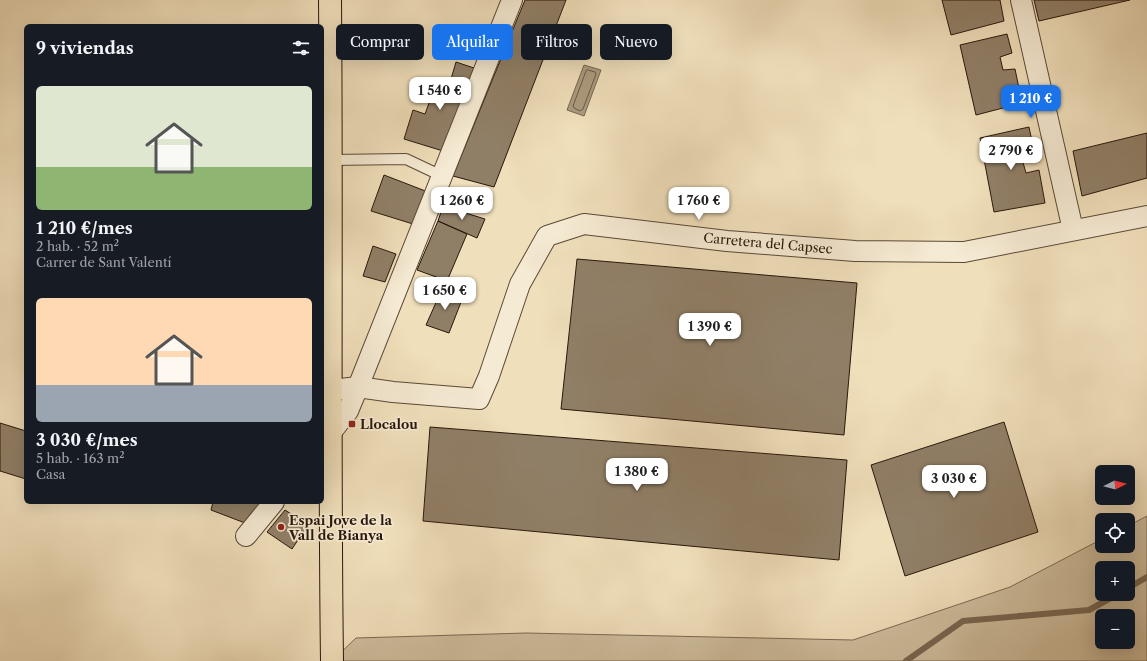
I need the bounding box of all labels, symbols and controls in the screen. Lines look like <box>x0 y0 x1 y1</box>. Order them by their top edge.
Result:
chip: Comprar <box>336 24 424 60</box>
chip: Alquilar <box>432 24 513 60</box>
chip: Filtros <box>521 24 592 60</box>
chip: Nuevo <box>600 24 672 60</box>
icon: filters <box>290 37 312 59</box>
text: 9 viviendas <box>36 38 134 58</box>
pin: 1 540 € <box>403 77 477 111</box>
text: 1 540 € <box>418 82 462 98</box>
pin: 1 210 € <box>994 85 1068 119</box>
text: 1 210 € <box>1010 90 1052 106</box>
icon: home <box>138 112 210 184</box>
pin: 2 790 € <box>974 137 1048 171</box>
text: 2 790 € <box>988 142 1034 158</box>
pin: 1 260 € <box>425 187 499 221</box>
pin: 1 760 € <box>662 187 736 221</box>
text: 1 260 € <box>440 192 484 208</box>
text: 1 760 € <box>677 192 721 208</box>
text: 1 210 €/mes <box>36 218 133 238</box>
street label: Carretera del Capsec <box>703 229 833 257</box>
text: 2 hab. · 52 m² <box>36 238 119 254</box>
text: Carrer de Sant Valentí <box>36 254 171 270</box>
pin: 1 650 € <box>408 277 482 311</box>
text: 1 650 € <box>423 282 467 298</box>
pin: 1 390 € <box>673 313 747 347</box>
text: 1 390 € <box>688 318 732 334</box>
icon: home <box>138 324 210 396</box>
place label: Llocalou <box>360 416 418 432</box>
marker: Llocalou <box>347 419 357 429</box>
text: 3 030 €/mes <box>36 430 138 450</box>
text: 5 hab. · 163 m² <box>36 450 124 466</box>
pin: 1 380 € <box>600 458 674 492</box>
text: 1 380 € <box>615 463 659 479</box>
pin: 3 030 € <box>917 465 991 499</box>
north arrow <box>1095 465 1135 505</box>
map controls <box>1095 465 1135 649</box>
text: Casa <box>36 466 65 482</box>
text: 3 030 € <box>931 470 977 486</box>
place label: Espai Jove de la Vall de Bianya <box>288 512 392 543</box>
button: locate <box>1095 513 1135 553</box>
marker: Espai Jove de la Vall de Bianya <box>276 522 286 532</box>
button: + <box>1095 561 1135 601</box>
button: − <box>1095 609 1135 649</box>

